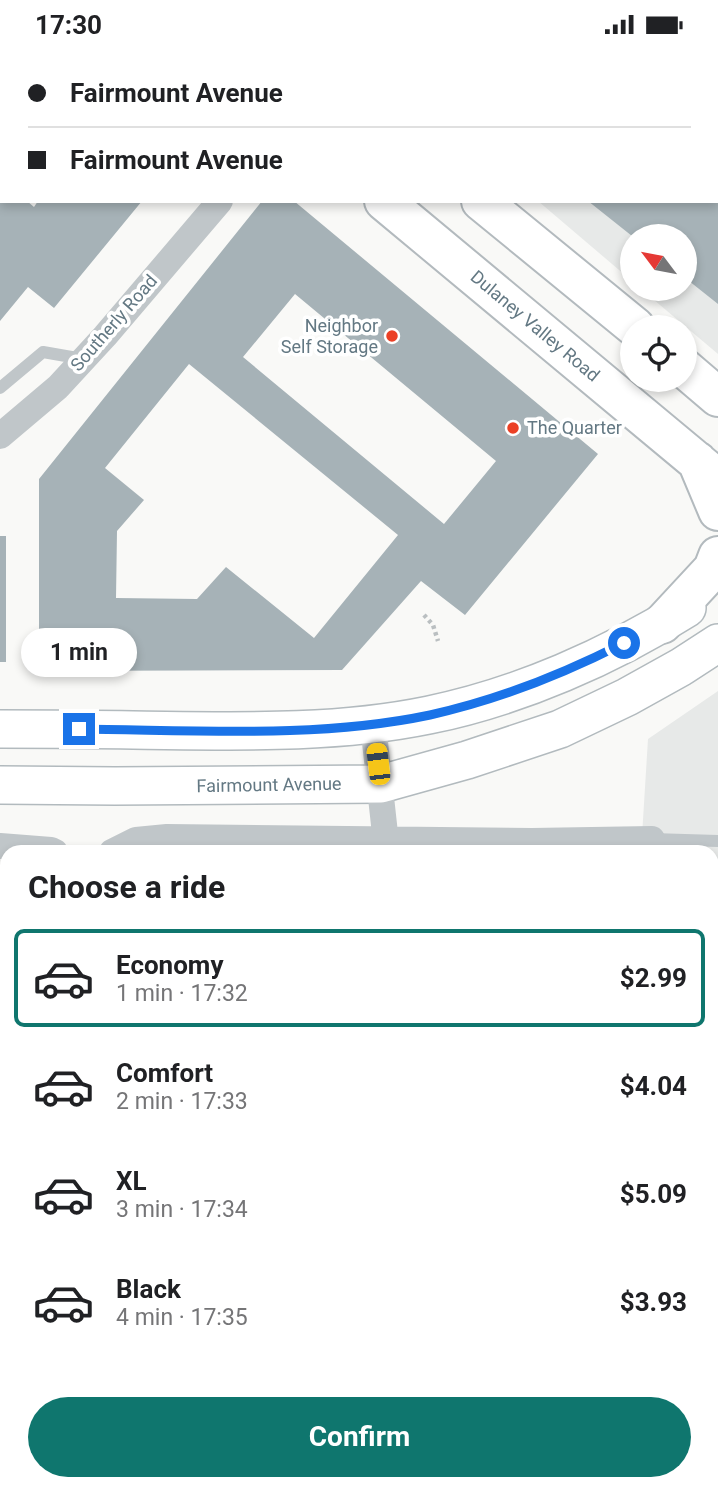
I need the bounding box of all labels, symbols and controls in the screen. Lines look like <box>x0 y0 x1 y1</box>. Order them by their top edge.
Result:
text: 17:30 <box>35 10 102 40</box>
text: Fairmount Avenue <box>70 78 283 108</box>
text: Fairmount Avenue <box>70 145 283 175</box>
north arrow <box>620 224 696 301</box>
map controls <box>620 224 697 392</box>
street label: Dulaney Valley Road <box>467 266 604 386</box>
street label: Southerly Road <box>66 270 161 375</box>
place label: Neighbor Self Storage <box>281 315 378 357</box>
button: locate <box>620 315 697 392</box>
marker: Neighbor Self Storage <box>384 328 400 344</box>
place label: The Quarter <box>527 417 622 438</box>
marker: The Quarter <box>505 420 521 436</box>
callout: 1 min <box>21 627 137 677</box>
route start <box>608 627 640 659</box>
text: 1 min <box>50 639 108 666</box>
route end <box>63 713 95 745</box>
car <box>366 742 391 786</box>
street label: Fairmount Avenue <box>196 773 342 796</box>
text: Choose a ride <box>28 868 225 906</box>
icon: car <box>32 947 95 1010</box>
text: Economy <box>116 950 223 980</box>
text: $2.99 <box>620 963 687 993</box>
text: 1 min · 17:32 <box>116 980 248 1007</box>
icon: car <box>32 1055 95 1118</box>
text: Comfort <box>116 1058 213 1088</box>
text: $4.04 <box>620 1071 687 1101</box>
text: 2 min · 17:33 <box>116 1088 248 1115</box>
icon: car <box>32 1163 95 1226</box>
text: XL <box>116 1166 147 1196</box>
text: $5.09 <box>620 1179 687 1209</box>
text: 3 min · 17:34 <box>116 1196 248 1223</box>
icon: car <box>32 1271 95 1334</box>
text: Black <box>116 1274 181 1304</box>
text: $3.93 <box>620 1287 687 1317</box>
text: 4 min · 17:35 <box>116 1304 248 1331</box>
button: Confirm <box>28 1397 691 1477</box>

